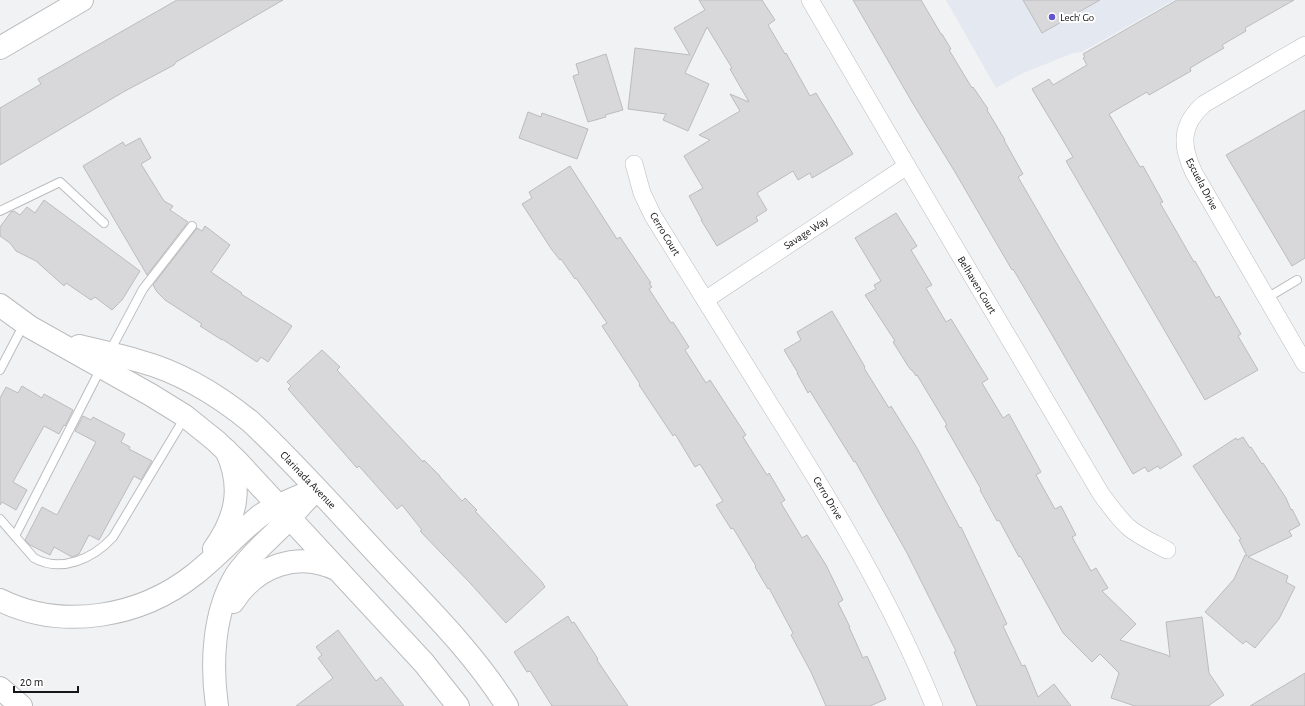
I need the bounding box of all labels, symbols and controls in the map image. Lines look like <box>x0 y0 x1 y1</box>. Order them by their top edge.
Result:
marker: Lech' Go <box>1047 12 1057 22</box>
place label: Lech' Go <box>1060 12 1094 23</box>
street label: Escuela Drive <box>1184 156 1220 212</box>
street label: Cerro Court <box>648 210 682 258</box>
street label: Savage Way <box>782 214 830 251</box>
street label: Belhaven Court <box>956 254 999 316</box>
street label: Clarinada Avenue <box>278 449 338 511</box>
street label: Cerro Drive <box>811 475 845 521</box>
scale bar <box>14 668 78 694</box>
text: 20 m <box>20 676 43 688</box>

